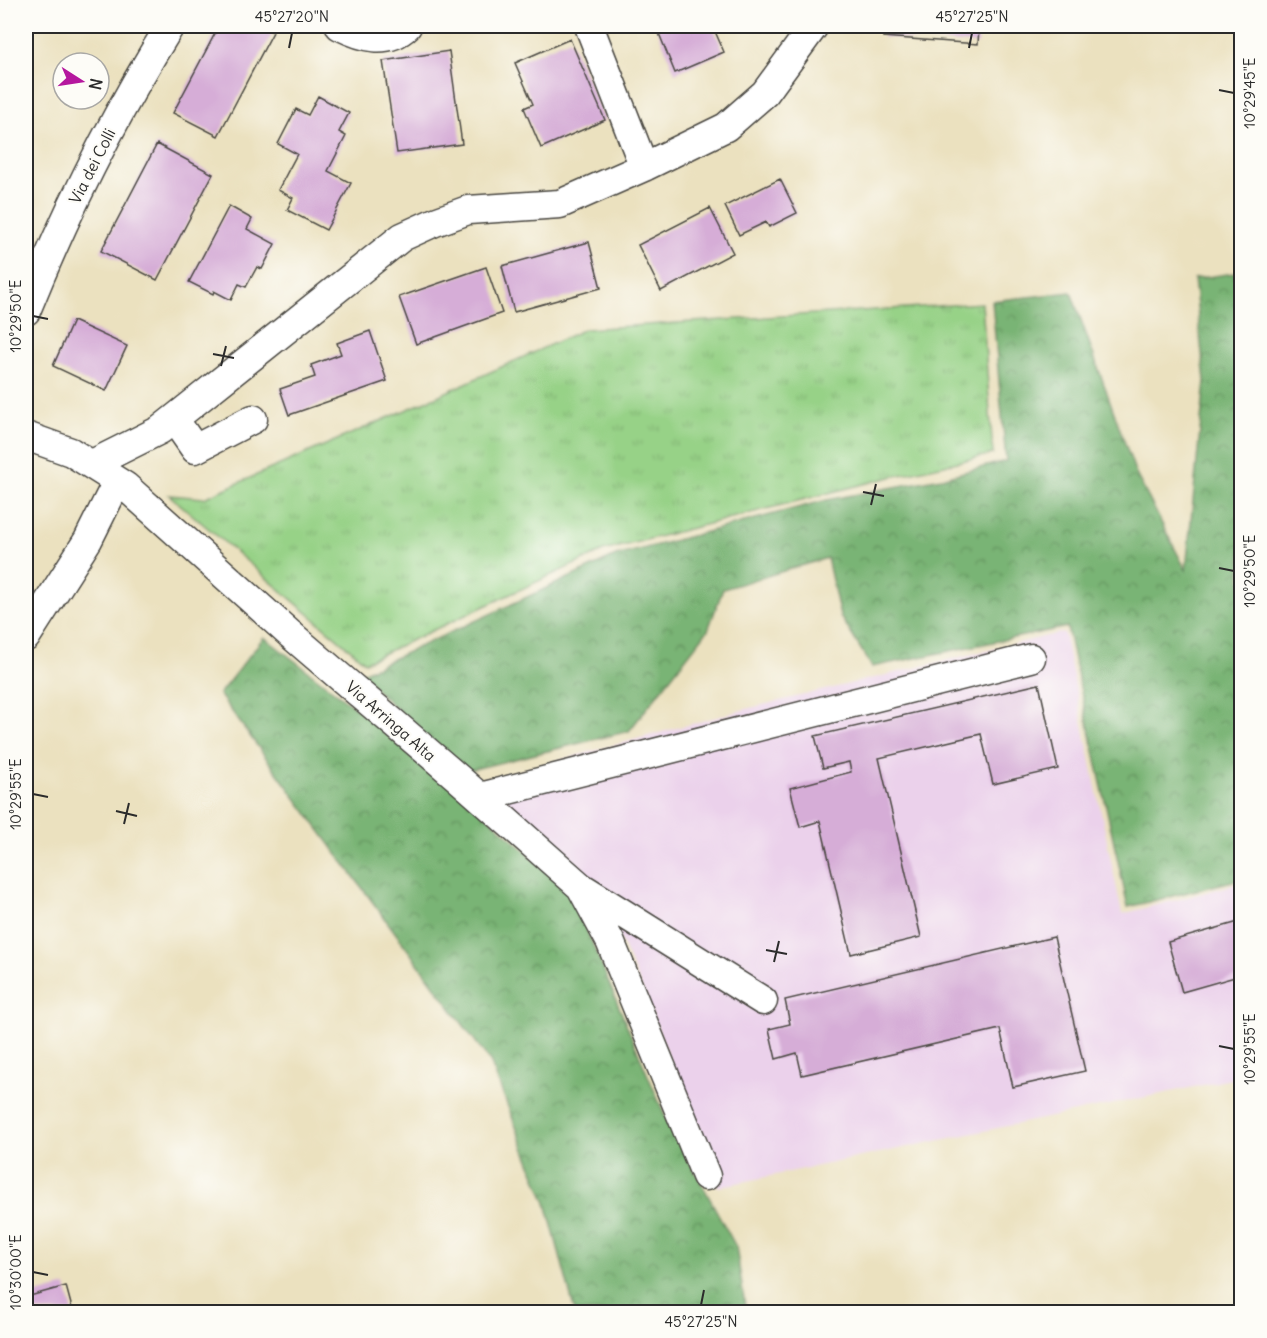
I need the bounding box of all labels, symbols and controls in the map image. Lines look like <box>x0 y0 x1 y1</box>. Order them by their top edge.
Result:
text: 45°27'20"N <box>255 7 329 26</box>
text: 45°27'25"N <box>935 7 1009 26</box>
north arrow <box>51 51 111 111</box>
text: 10°29'45"E <box>1240 57 1259 129</box>
text: N <box>85 77 107 92</box>
street label: Via dei Colli <box>64 125 120 207</box>
text: 10°29'50"E <box>6 279 25 352</box>
text: 10°29'50"E <box>1240 534 1259 607</box>
street label: Via Arringa Alta <box>342 676 440 766</box>
text: 10°29'55"E <box>6 758 25 830</box>
text: 10°29'55"E <box>1240 1013 1259 1085</box>
text: 10°30'00"E <box>6 1234 25 1310</box>
text: 45°27'25"N <box>664 1312 738 1331</box>

